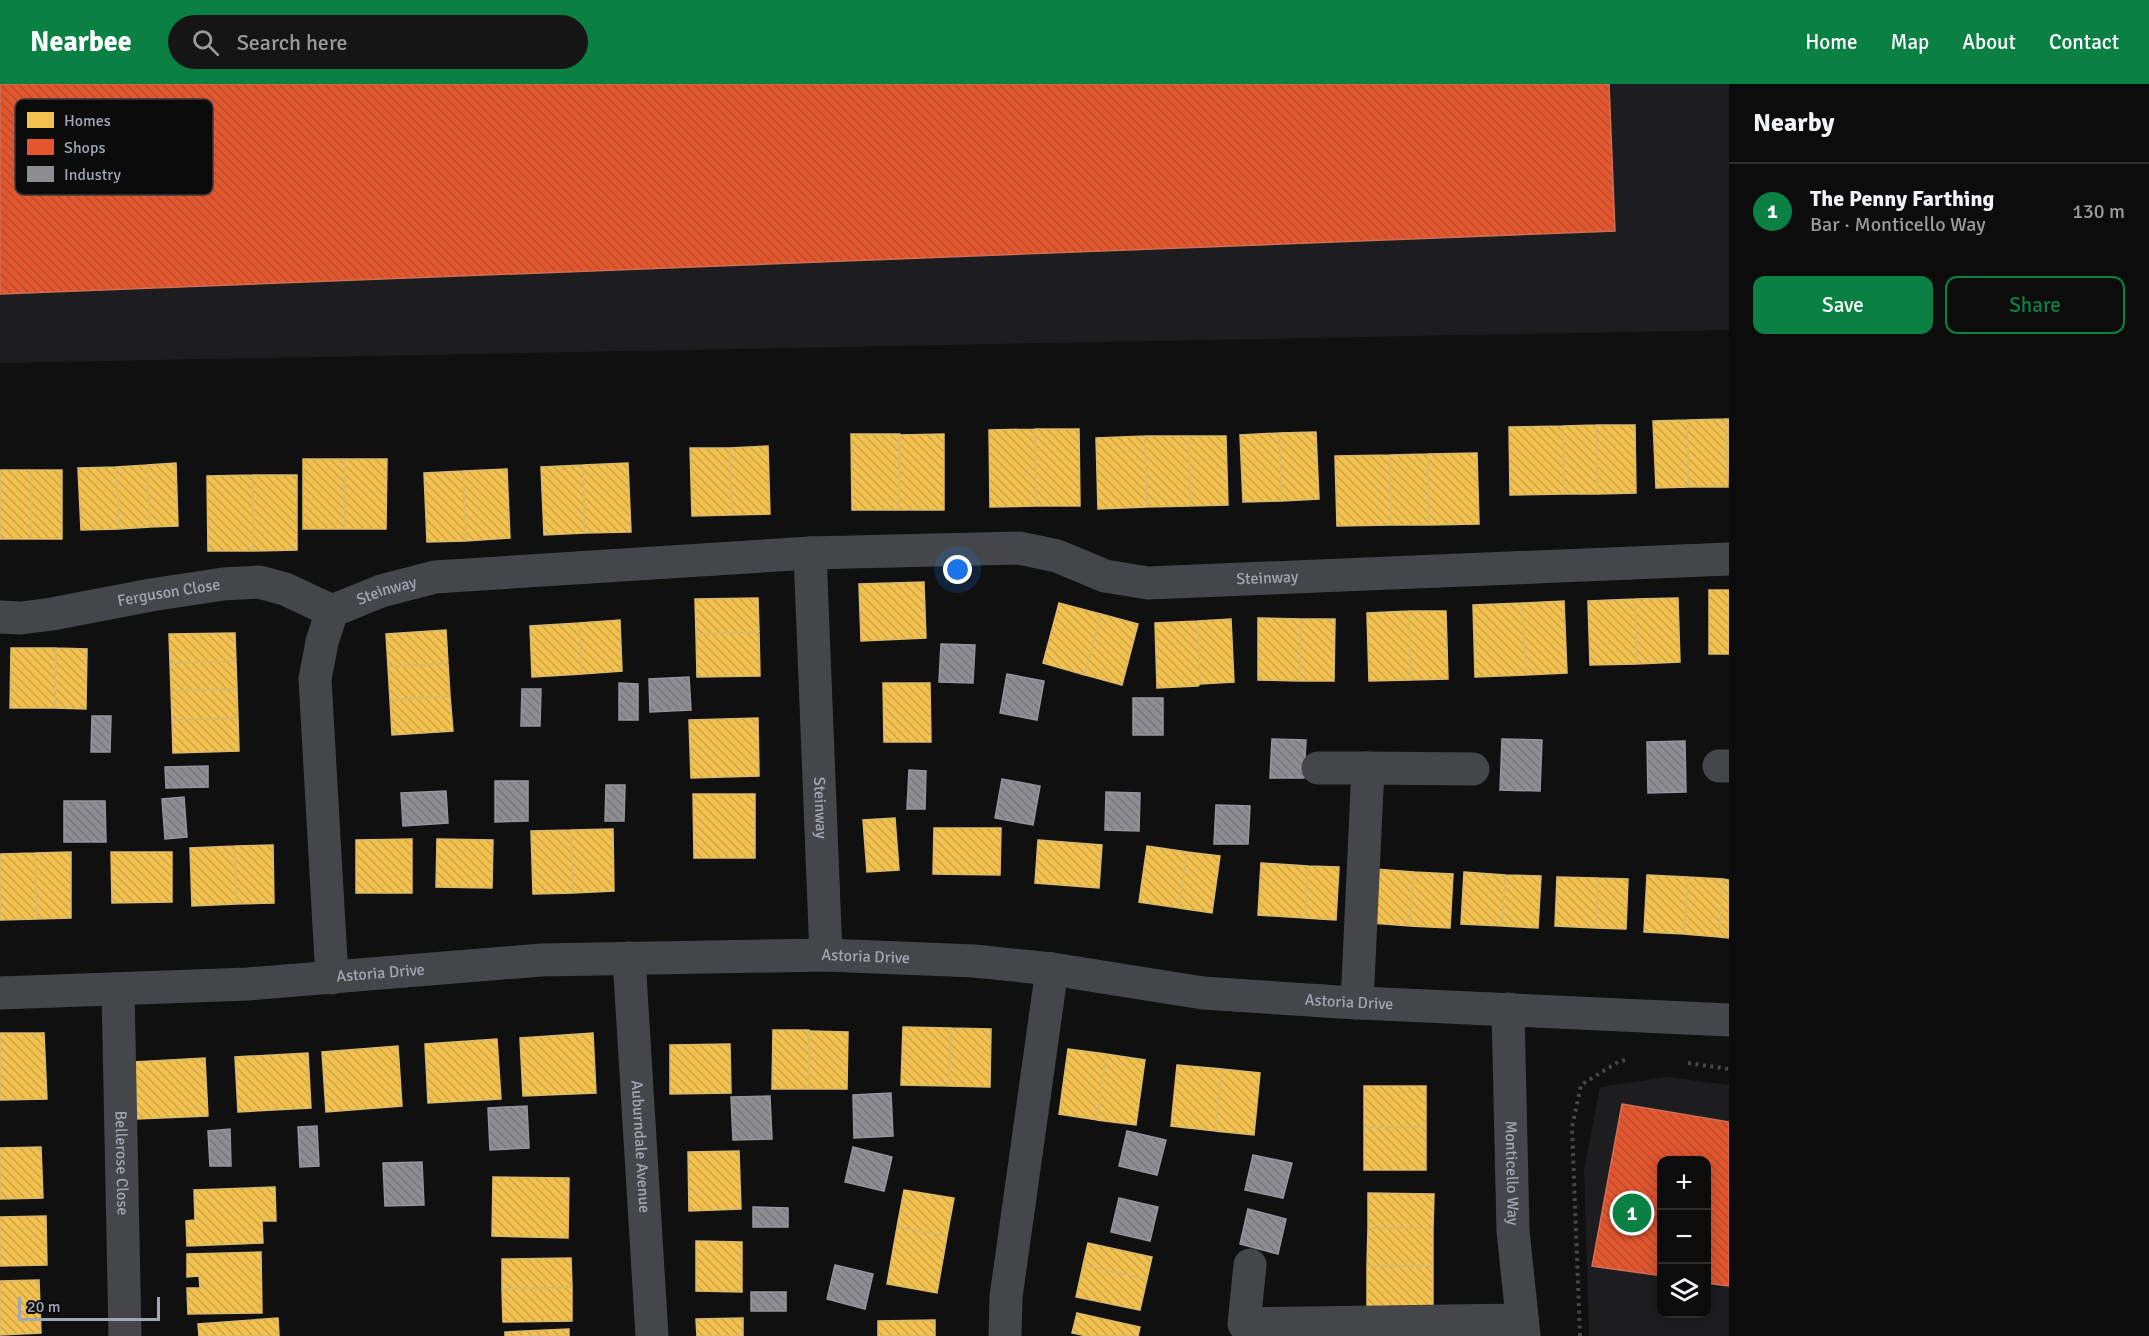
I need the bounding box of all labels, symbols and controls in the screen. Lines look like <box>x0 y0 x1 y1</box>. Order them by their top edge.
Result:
search box <box>168 15 588 69</box>
text: Nearbee <box>30 25 132 59</box>
icon: search <box>189 26 222 59</box>
text: Search here <box>237 29 348 56</box>
text: Home <box>1805 29 1858 55</box>
text: Map <box>1891 29 1929 55</box>
text: About <box>1962 29 2016 55</box>
text: Contact <box>2049 29 2119 55</box>
legend <box>15 99 213 195</box>
text: Nearby <box>1753 107 1834 139</box>
text: Homes <box>64 111 111 131</box>
text: Shops <box>64 138 105 158</box>
text: Industry <box>64 165 122 185</box>
text: The Penny Farthing <box>1810 185 1994 212</box>
text: 1 <box>1767 199 1778 224</box>
text: 130 m <box>2072 199 2125 224</box>
text: Bar · Monticello Way <box>1810 212 1985 237</box>
button: Save <box>1753 276 1933 334</box>
button: Share <box>1945 276 2125 334</box>
your location <box>943 555 972 584</box>
street label: Steinway <box>1236 567 1299 589</box>
street label: Steinway <box>353 572 419 610</box>
street label: Ferguson Close <box>116 575 222 611</box>
street label: Steinway <box>809 776 831 840</box>
street label: Astoria Drive <box>821 945 910 968</box>
street label: Astoria Drive <box>335 960 425 987</box>
street label: Astoria Drive <box>1304 990 1394 1014</box>
street label: Auburndale Avenue <box>626 1080 655 1214</box>
street label: Bellerose Close <box>110 1110 133 1216</box>
street label: Monticello Way <box>1501 1120 1523 1226</box>
map controls <box>1657 1156 1711 1318</box>
button: + <box>1657 1156 1711 1210</box>
pin: 1 <box>1612 1190 1652 1236</box>
button: − <box>1657 1210 1711 1264</box>
button: layers <box>1657 1264 1711 1318</box>
scale bar <box>18 1294 160 1322</box>
text: 20 m <box>27 1297 61 1317</box>

